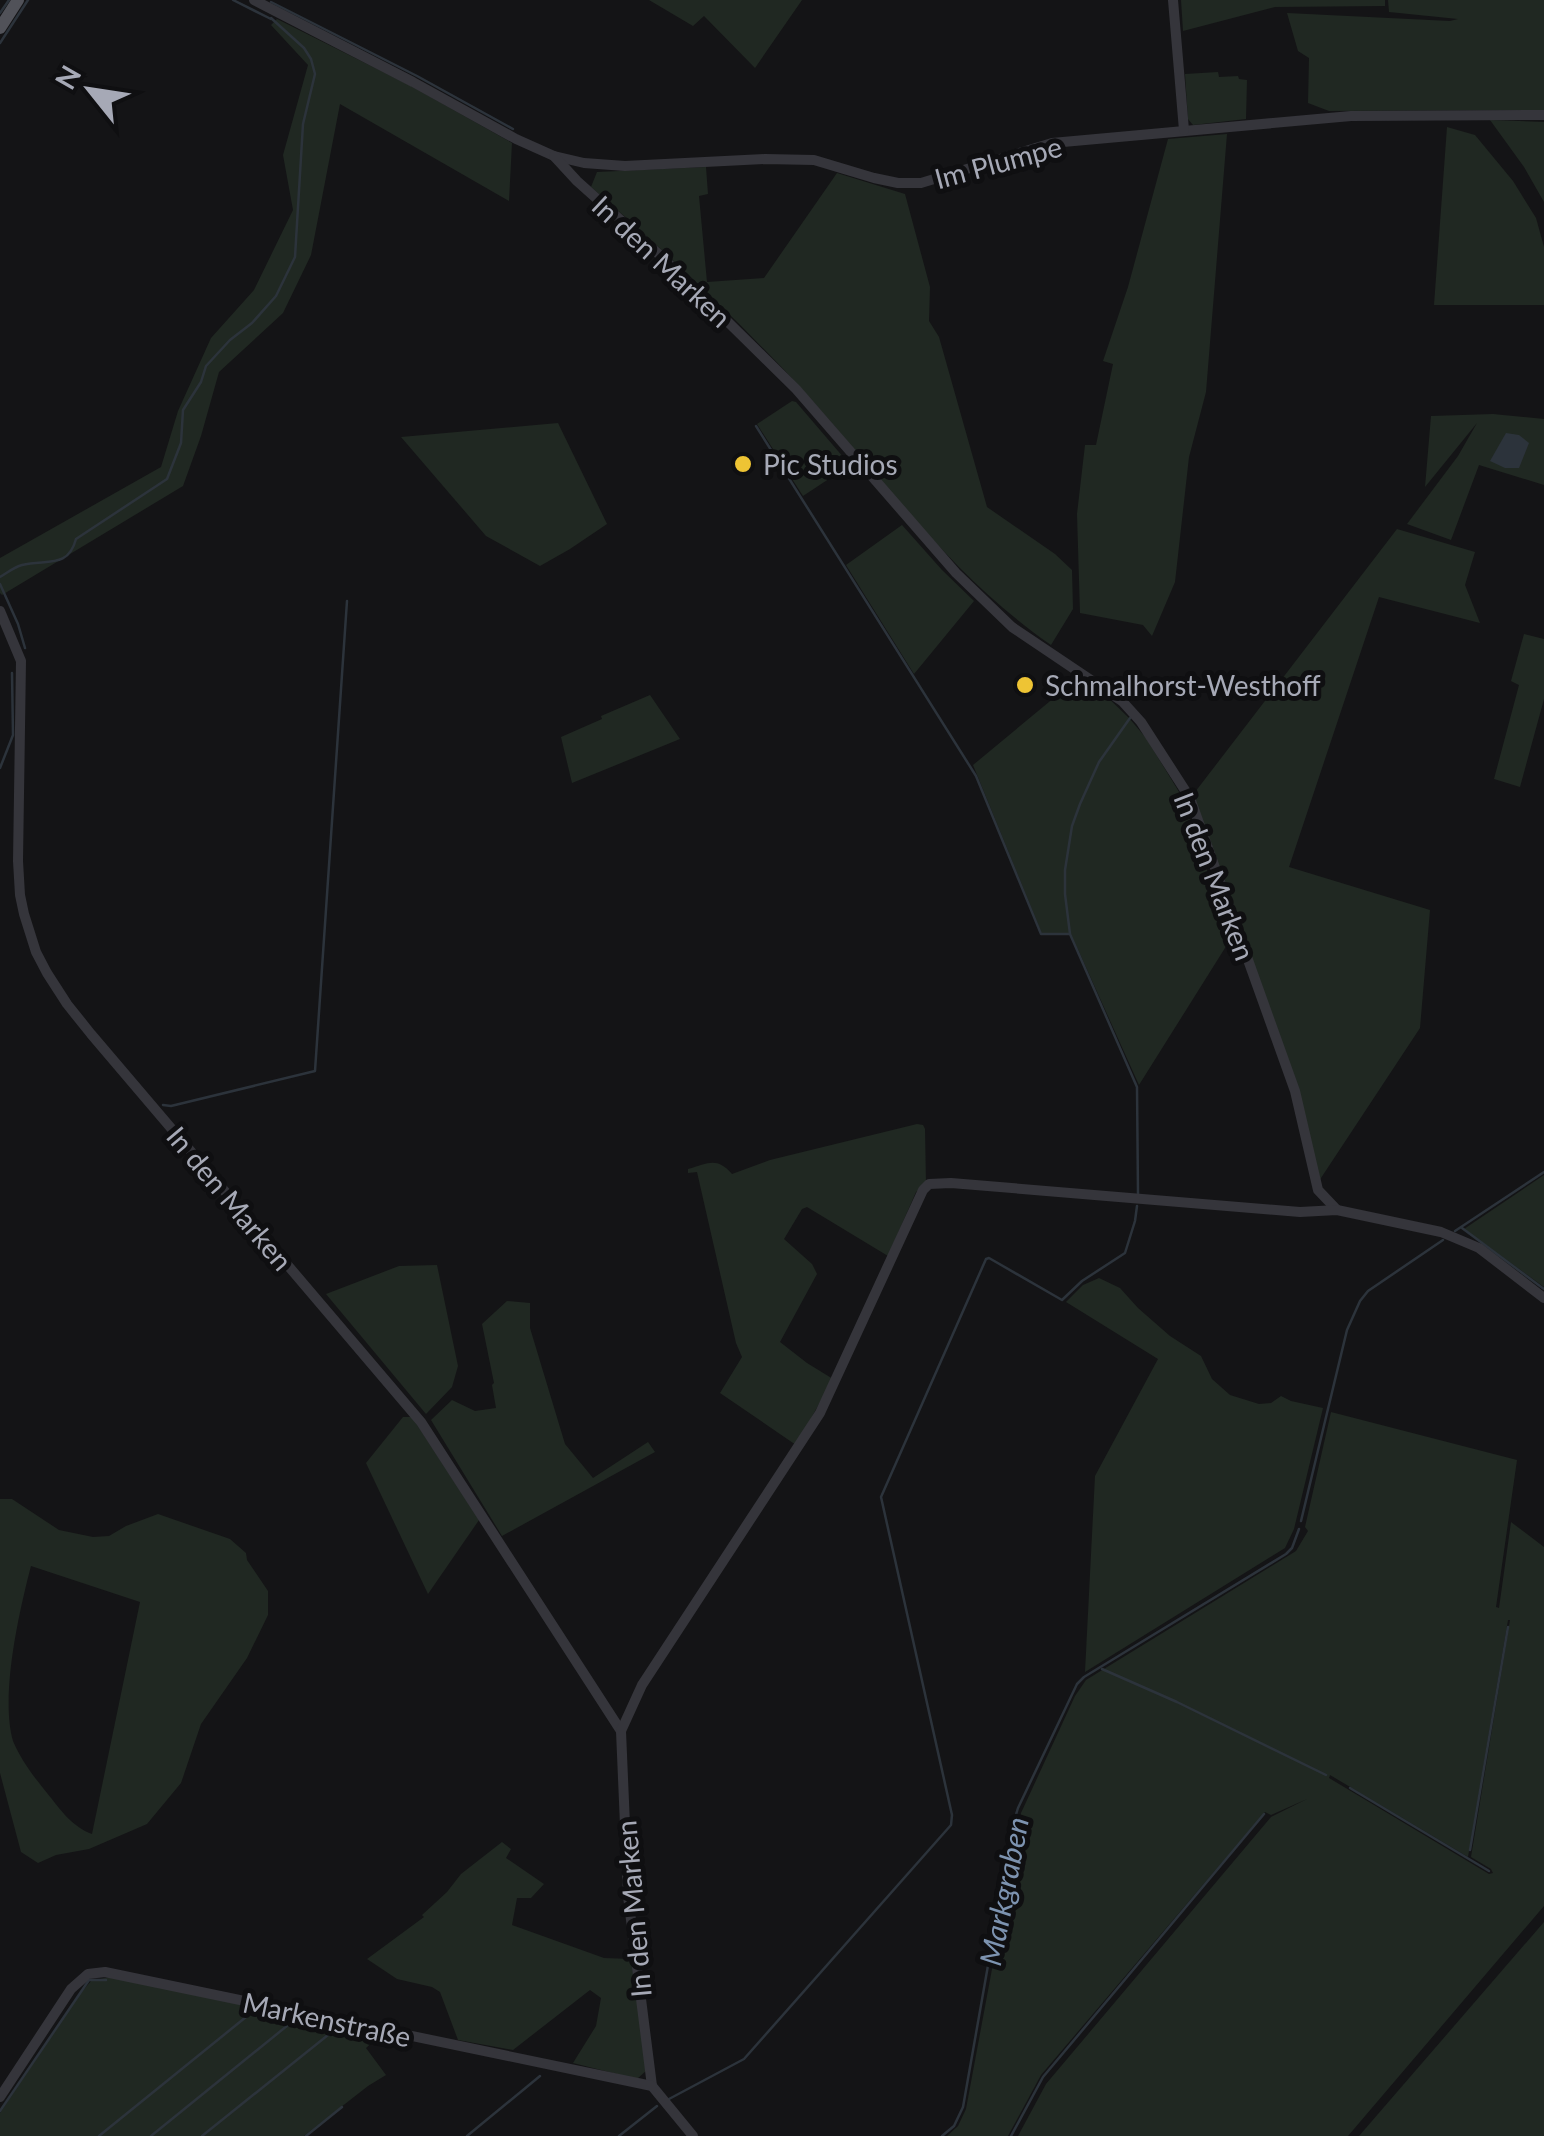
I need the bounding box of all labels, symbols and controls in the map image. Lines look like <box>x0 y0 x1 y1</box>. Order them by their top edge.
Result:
north arrow <box>40 40 140 140</box>
text: N <box>47 59 88 95</box>
street label: Im Plumpe <box>931 129 1065 195</box>
street label: In den Marken <box>586 188 738 334</box>
place label: Pic Studios <box>763 447 898 481</box>
marker: Pic Studios <box>732 453 754 475</box>
place label: Schmalhorst-Westhoff <box>1045 668 1321 702</box>
marker: Schmalhorst-Westhoff <box>1014 674 1036 696</box>
street label: In den Marken <box>1167 787 1263 965</box>
street label: In den Marken <box>160 1119 300 1277</box>
water label: Markgraben <box>971 1814 1035 1968</box>
street label: In den Marken <box>608 1819 658 1999</box>
street label: Markenstraße <box>240 1985 414 2053</box>

